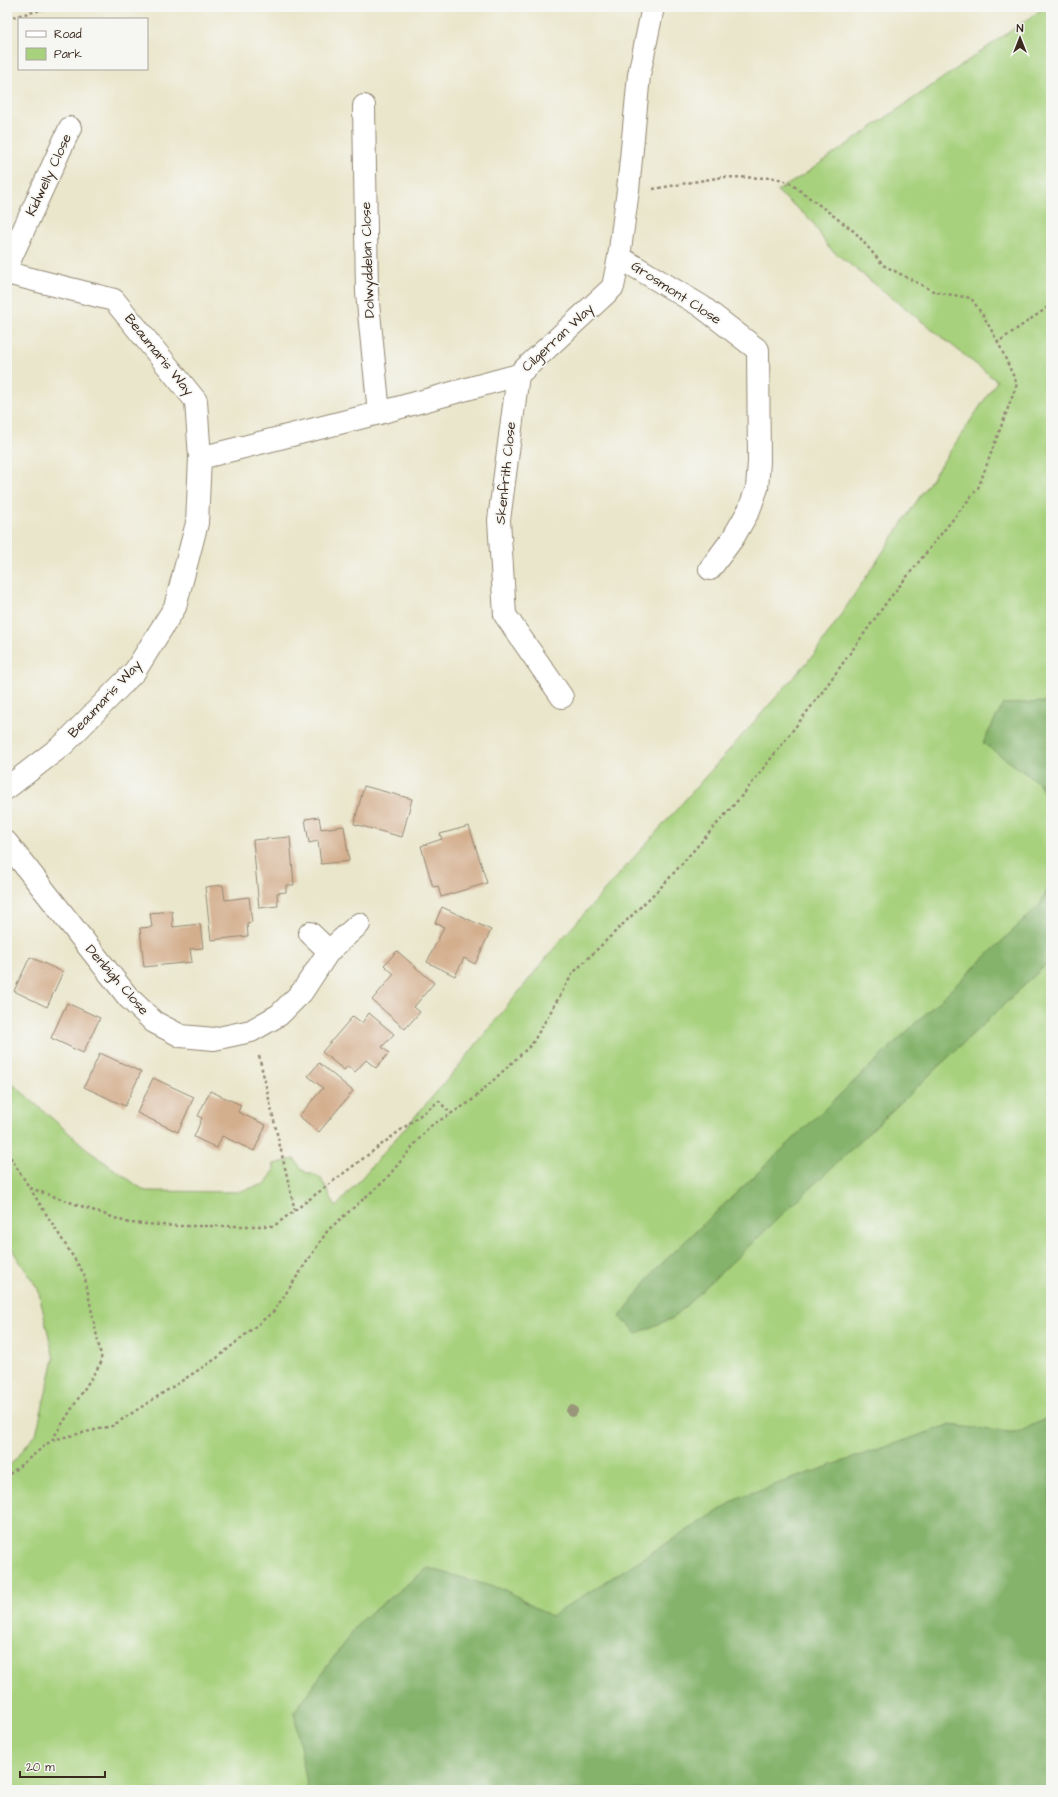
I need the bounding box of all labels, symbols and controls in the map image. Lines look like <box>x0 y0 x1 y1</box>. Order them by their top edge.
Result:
legend <box>18 18 148 70</box>
north arrow <box>1000 18 1040 58</box>
text: N <box>1017 21 1024 36</box>
text: Road <box>54 26 82 43</box>
text: Park <box>54 46 82 63</box>
street label: Kidwelly Close <box>21 130 77 220</box>
street label: Dolwyddelan Close <box>356 201 380 319</box>
street label: Grosmont Close <box>627 256 725 330</box>
street label: Cilgerran Way <box>517 299 599 377</box>
street label: Beaumaris Way <box>120 310 199 400</box>
street label: Skenfrith Close <box>491 420 521 525</box>
street label: Beaumaris Way <box>64 655 147 742</box>
street label: Denbigh Close <box>81 940 154 1020</box>
scale bar <box>20 1753 105 1779</box>
text: 20 m <box>26 1759 55 1776</box>

